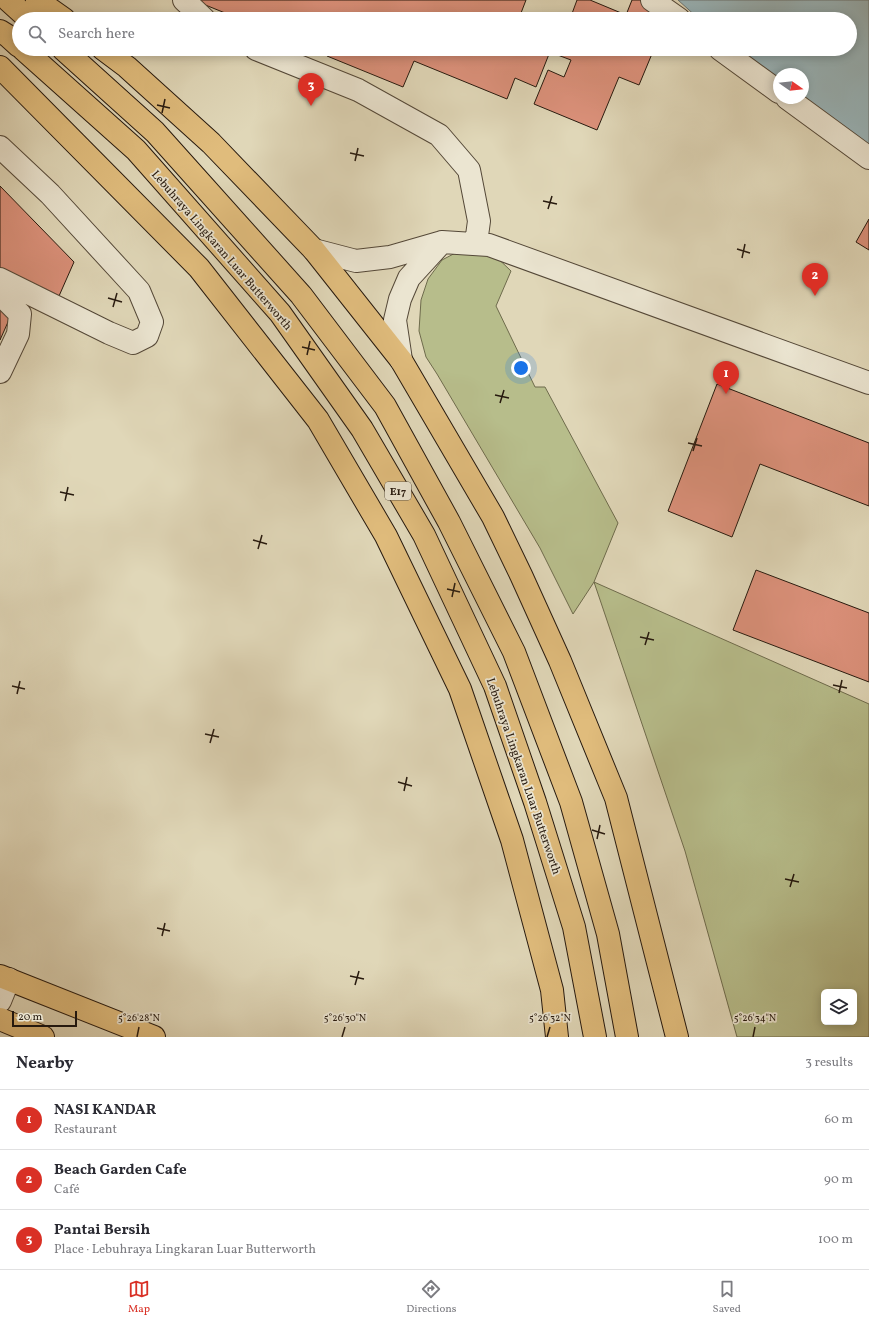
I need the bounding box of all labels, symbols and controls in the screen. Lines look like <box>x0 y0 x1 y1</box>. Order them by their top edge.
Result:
search box <box>12 12 857 56</box>
icon: search <box>26 23 48 45</box>
text: Search here <box>58 24 135 45</box>
north arrow <box>773 68 809 104</box>
pin: 3 <box>298 73 324 106</box>
street label: Lebuhraya Lingkaran Luar Butterworth <box>147 167 295 334</box>
pin: 2 <box>802 263 828 296</box>
your location <box>511 358 531 378</box>
pin: 1 <box>713 361 739 394</box>
road number: E17 <box>385 482 411 500</box>
street label: Lebuhraya Lingkaran Luar Butterworth <box>482 676 564 877</box>
map controls <box>821 989 857 1025</box>
button: layers <box>821 989 857 1025</box>
scale bar <box>12 1009 77 1028</box>
text: 20 m <box>18 1010 42 1025</box>
text: 5°26'28"N <box>118 1011 161 1025</box>
text: 5°26'30"N <box>324 1011 367 1025</box>
text: 5°26'32"N <box>529 1011 572 1025</box>
text: 5°26'34"N <box>734 1011 777 1025</box>
text: Nearby <box>16 1052 74 1075</box>
text: 3 results <box>805 1054 853 1072</box>
text: NASI KANDAR <box>54 1100 156 1121</box>
text: 1 <box>26 1111 32 1129</box>
text: 60 m <box>825 1111 853 1129</box>
text: Restaurant <box>54 1121 117 1139</box>
text: Beach Garden Cafe <box>54 1160 187 1181</box>
text: 2 <box>26 1171 32 1189</box>
text: 90 m <box>824 1171 853 1189</box>
text: Café <box>54 1181 80 1199</box>
text: Pantai Bersih <box>54 1220 150 1241</box>
text: 3 <box>26 1231 32 1249</box>
text: 100 m <box>818 1231 853 1249</box>
text: Place · Lebuhraya Lingkaran Luar Butterworth <box>54 1241 316 1259</box>
tab: Map <box>128 1278 150 1317</box>
tab: Directions <box>406 1278 457 1317</box>
tab: Saved <box>713 1278 741 1317</box>

